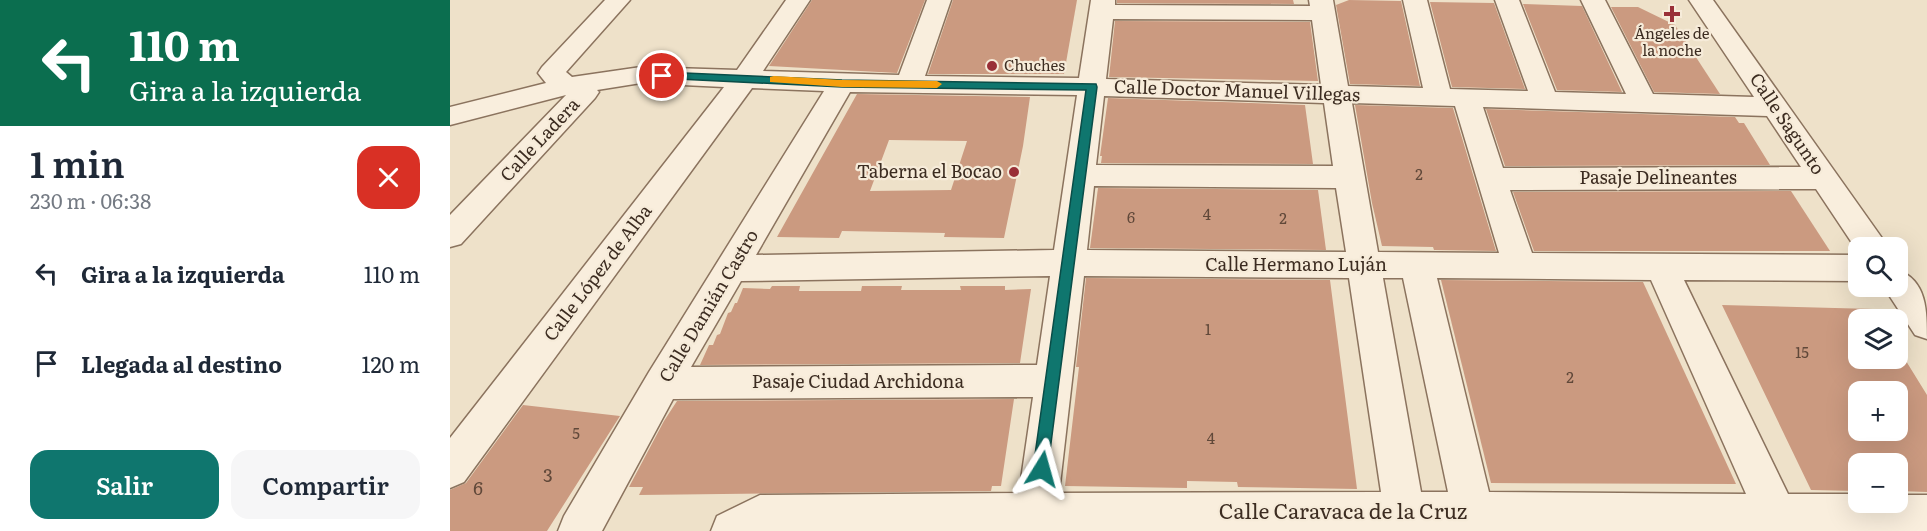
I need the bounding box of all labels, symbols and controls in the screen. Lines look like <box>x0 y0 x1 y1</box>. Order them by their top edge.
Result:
marker: Ángeles de la noche <box>1663 5 1681 23</box>
text: 110 m <box>129 12 240 74</box>
place label: Ángeles de la noche <box>1634 21 1710 61</box>
icon: left <box>30 24 108 102</box>
pin <box>636 50 687 101</box>
place label: Chuches <box>1004 53 1065 76</box>
icon: arrive <box>645 59 678 92</box>
marker: Chuches <box>985 59 999 73</box>
street label: Calle Sagunto <box>1744 67 1832 180</box>
text: Gira a la izquierda <box>129 69 361 109</box>
street label: Calle Doctor Manuel Villegas <box>1113 72 1361 107</box>
street label: Calle Ladera <box>493 91 585 187</box>
text: 1 min <box>30 136 125 189</box>
button: close <box>357 146 420 209</box>
place label: Taberna el Bocao <box>857 157 1002 184</box>
house number: 2 <box>1415 162 1423 185</box>
street label: Pasaje Delineantes <box>1579 163 1737 190</box>
marker: Taberna el Bocao <box>1007 165 1021 179</box>
text: 230 m · 06:38 <box>30 185 151 215</box>
street label: Calle López de Alba <box>536 198 657 346</box>
house number: 4 <box>1203 202 1211 225</box>
house number: 6 <box>1127 205 1135 228</box>
house number: 2 <box>1279 206 1287 229</box>
street label: Calle Damián Castro <box>651 224 764 387</box>
map controls <box>1848 237 1908 513</box>
button: search <box>1848 237 1908 297</box>
street label: Calle Hermano Luján <box>1205 250 1387 277</box>
icon: left <box>30 257 63 290</box>
text: Gira a la izquierda <box>81 257 285 290</box>
text: 110 m <box>364 257 420 290</box>
button: layers <box>1848 309 1908 369</box>
house number: 1 <box>1205 317 1211 340</box>
house number: 15 <box>1795 340 1809 363</box>
icon: arrive <box>30 347 63 380</box>
text: Llegada al destino <box>81 347 282 380</box>
text: 120 m <box>361 347 420 380</box>
house number: 2 <box>1566 365 1574 388</box>
street label: Pasaje Ciudad Archidona <box>752 367 965 394</box>
button: + <box>1848 381 1908 441</box>
house number: 5 <box>572 421 580 444</box>
house number: 4 <box>1207 426 1215 449</box>
position arrow <box>1010 437 1074 501</box>
button: Salir <box>30 450 219 519</box>
button: Compartir <box>231 450 420 519</box>
button: − <box>1848 453 1908 513</box>
house number: 3 <box>543 461 553 488</box>
house number: 6 <box>473 474 483 501</box>
street label: Calle Caravaca de la Cruz <box>1219 494 1467 525</box>

